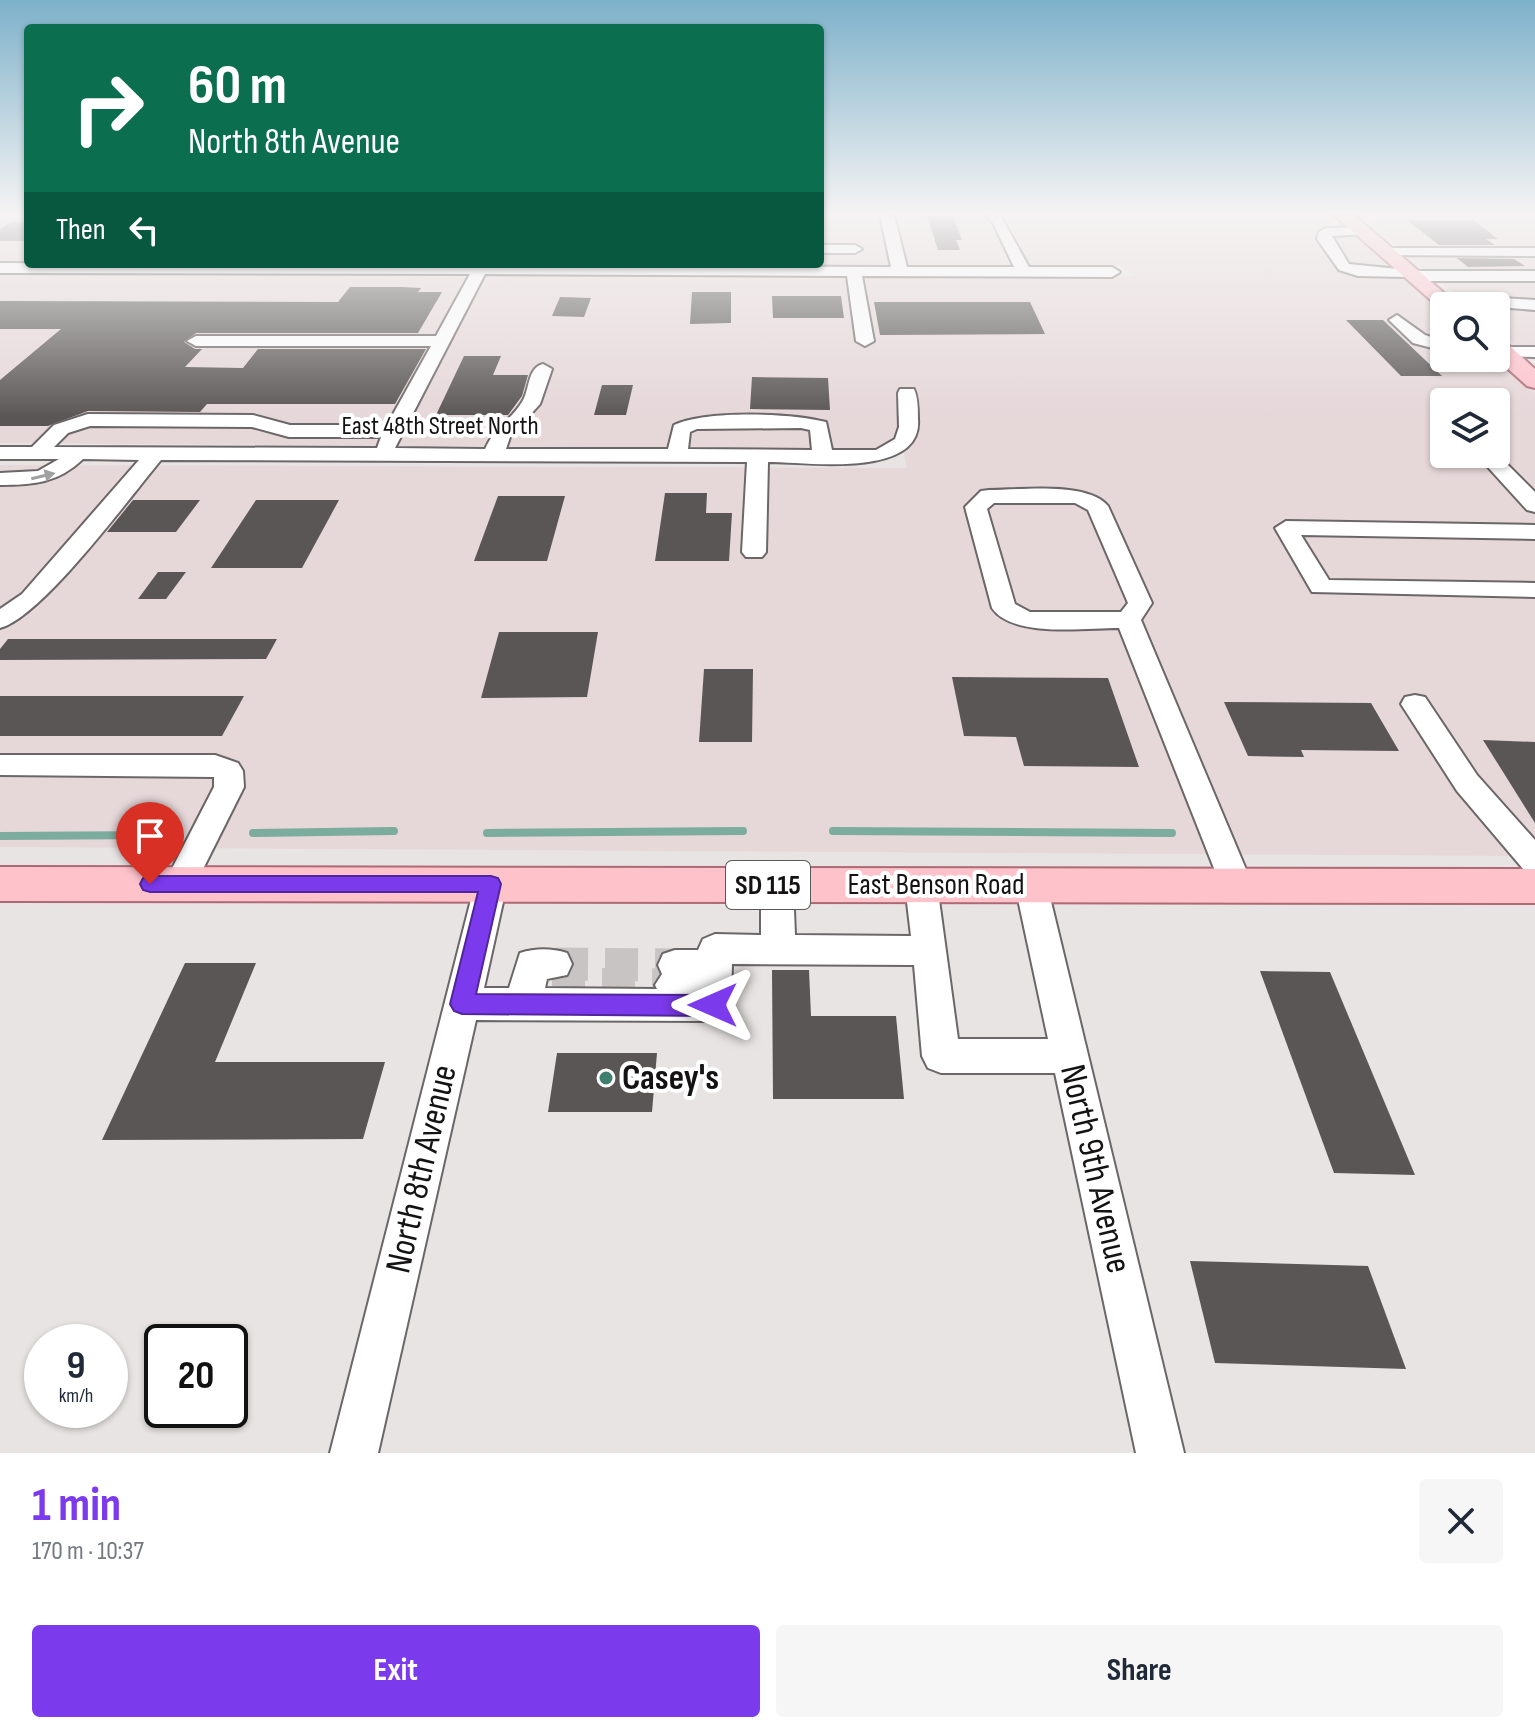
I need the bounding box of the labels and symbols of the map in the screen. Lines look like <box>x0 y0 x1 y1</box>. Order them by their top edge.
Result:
street label: East 48th Street North <box>341 411 539 442</box>
one-way arrow <box>30 469 55 482</box>
pin <box>116 802 184 884</box>
road number: SD 115 <box>726 861 810 909</box>
street label: East Benson Road <box>847 867 1025 903</box>
position arrow <box>671 963 755 1047</box>
place label: Casey's <box>622 1057 719 1100</box>
street label: North 8th Avenue <box>377 1061 467 1277</box>
street label: North 9th Avenue <box>1050 1061 1140 1277</box>
marker: Casey's <box>597 1069 615 1087</box>
speed limit sign: 20 <box>144 1324 248 1428</box>

